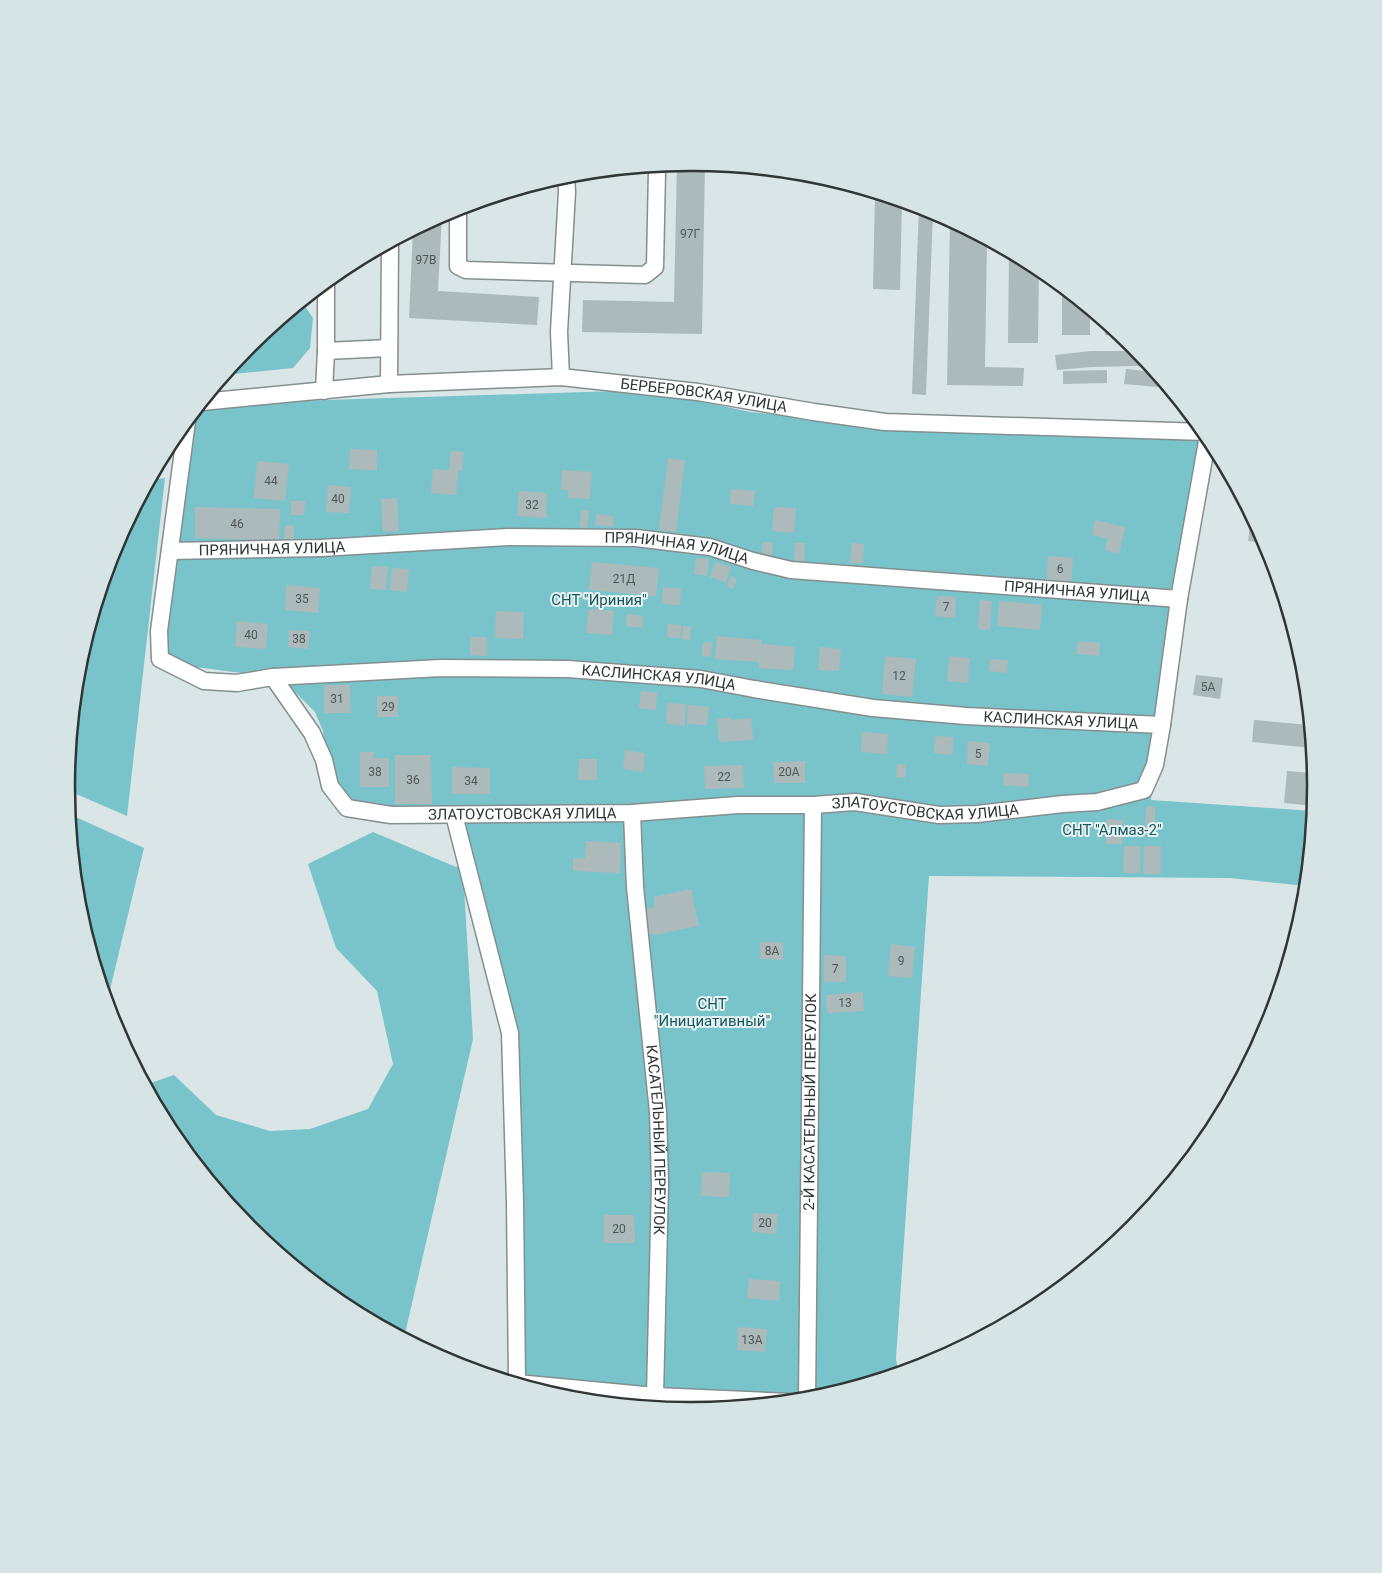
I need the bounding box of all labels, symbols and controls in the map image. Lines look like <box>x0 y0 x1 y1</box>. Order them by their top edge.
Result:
house number: 97Г <box>680 227 700 241</box>
house number: 97В <box>416 253 436 267</box>
street label: БЕРБЕРОВСКАЯ УЛИЦА <box>619 375 789 416</box>
house number: 44 <box>264 474 278 488</box>
house number: 40 <box>331 492 345 506</box>
house number: 32 <box>525 498 539 512</box>
house number: 46 <box>230 517 244 531</box>
street label: ПРЯНИЧНАЯ УЛИЦА <box>604 529 751 568</box>
street label: ПРЯНИЧНАЯ УЛИЦА <box>199 538 346 559</box>
house number: 6 <box>1057 562 1064 576</box>
house number: 21Д <box>613 572 635 586</box>
street label: ПРЯНИЧНАЯ УЛИЦА <box>1003 577 1151 606</box>
park label: СНТ "Ириния" <box>551 591 647 609</box>
house number: 35 <box>295 592 309 606</box>
house number: 7 <box>943 600 950 614</box>
house number: 40 <box>244 628 258 642</box>
house number: 38 <box>292 632 306 646</box>
street label: КАСЛИНСКАЯ УЛИЦА <box>581 661 737 694</box>
house number: 12 <box>892 669 906 683</box>
house number: 5А <box>1201 680 1215 694</box>
house number: 31 <box>330 692 344 706</box>
house number: 29 <box>381 700 395 714</box>
street label: КАСЛИНСКАЯ УЛИЦА <box>983 708 1139 733</box>
house number: 5 <box>975 747 982 761</box>
house number: 38 <box>368 765 382 779</box>
house number: 20А <box>778 765 800 779</box>
house number: 22 <box>717 770 731 784</box>
house number: 36 <box>406 773 420 787</box>
house number: 34 <box>464 774 478 788</box>
street label: ЗЛАТОУСТОВСКАЯ УЛИЦА <box>831 793 1020 824</box>
street label: ЗЛАТОУСТОВСКАЯ УЛИЦА <box>428 804 617 824</box>
park label: СНТ "Алмаз-2" <box>1062 821 1162 839</box>
house number: 8А <box>765 944 779 958</box>
house number: 9 <box>898 954 904 968</box>
house number: 7 <box>832 962 839 976</box>
street label: 2-Й КАСАТЕЛЬНЫЙ ПЕРЕУЛОК <box>800 993 820 1211</box>
park label: СНТ "Инициативный" <box>654 995 770 1030</box>
house number: 13 <box>838 996 852 1010</box>
street label: КАСАТЕЛЬНЫЙ ПЕРЕУЛОК <box>642 1044 669 1236</box>
house number: 20 <box>758 1216 772 1230</box>
house number: 20 <box>612 1222 626 1236</box>
house number: 13А <box>741 1333 763 1347</box>

